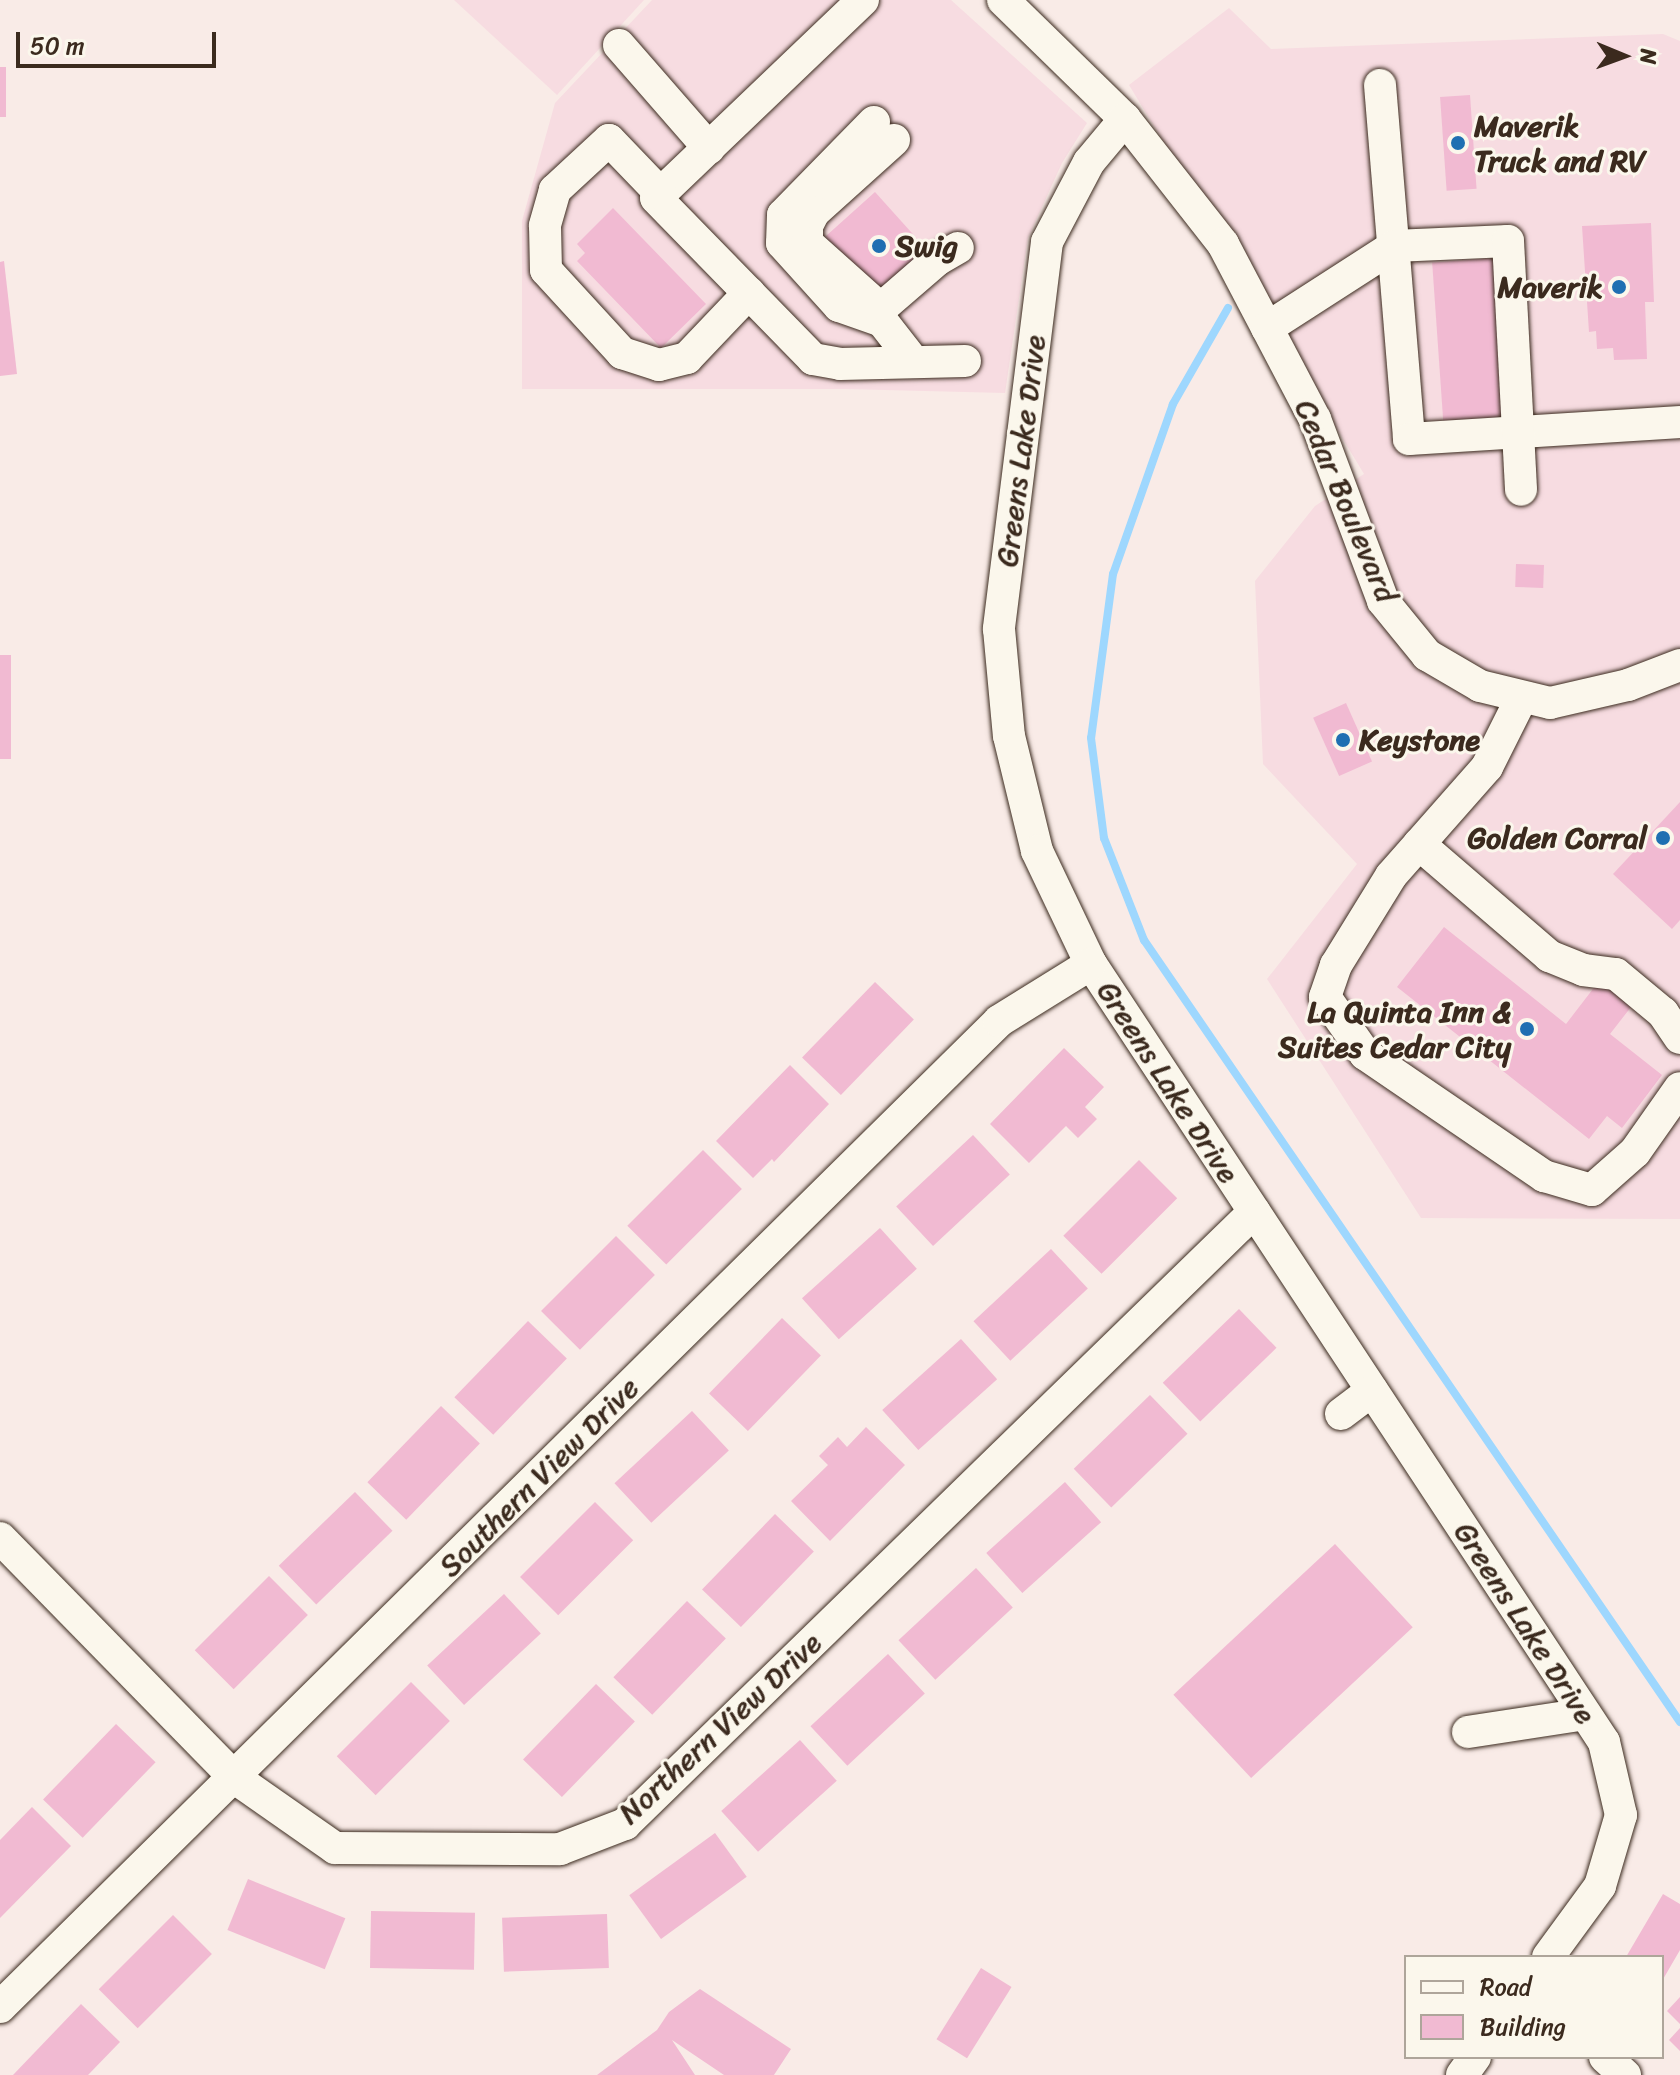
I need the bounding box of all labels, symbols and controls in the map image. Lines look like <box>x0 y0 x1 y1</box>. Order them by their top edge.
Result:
scale bar <box>20 16 220 66</box>
north arrow <box>1584 16 1664 96</box>
text: 50 m <box>30 25 85 67</box>
text: N <box>1629 48 1668 64</box>
place label: Maverik Truck and RV <box>1474 108 1646 178</box>
marker: Maverik Truck and RV <box>1449 134 1467 152</box>
place label: Swig <box>895 228 958 264</box>
marker: Swig <box>870 237 888 255</box>
place label: Maverik <box>1498 269 1603 305</box>
marker: Maverik <box>1610 278 1628 296</box>
street label: Greens Lake Drive <box>989 333 1053 569</box>
street label: Cedar Boulevard <box>1287 395 1405 607</box>
place label: Keystone <box>1359 722 1480 758</box>
marker: Keystone <box>1334 731 1352 749</box>
place label: Golden Corral <box>1467 820 1647 856</box>
marker: Golden Corral <box>1654 829 1672 847</box>
street label: Greens Lake Drive <box>1089 974 1247 1190</box>
place label: La Quinta Inn & Suites Cedar City <box>1278 994 1511 1064</box>
marker: La Quinta Inn & Suites Cedar City <box>1518 1020 1536 1038</box>
street label: Southern View Drive <box>432 1370 646 1584</box>
street label: Greens Lake Drive <box>1446 1515 1604 1731</box>
street label: Northern View Drive <box>610 1624 830 1832</box>
legend <box>1404 1955 1664 2059</box>
text: Road <box>1480 1966 1531 2008</box>
text: Building <box>1480 2006 1566 2048</box>

